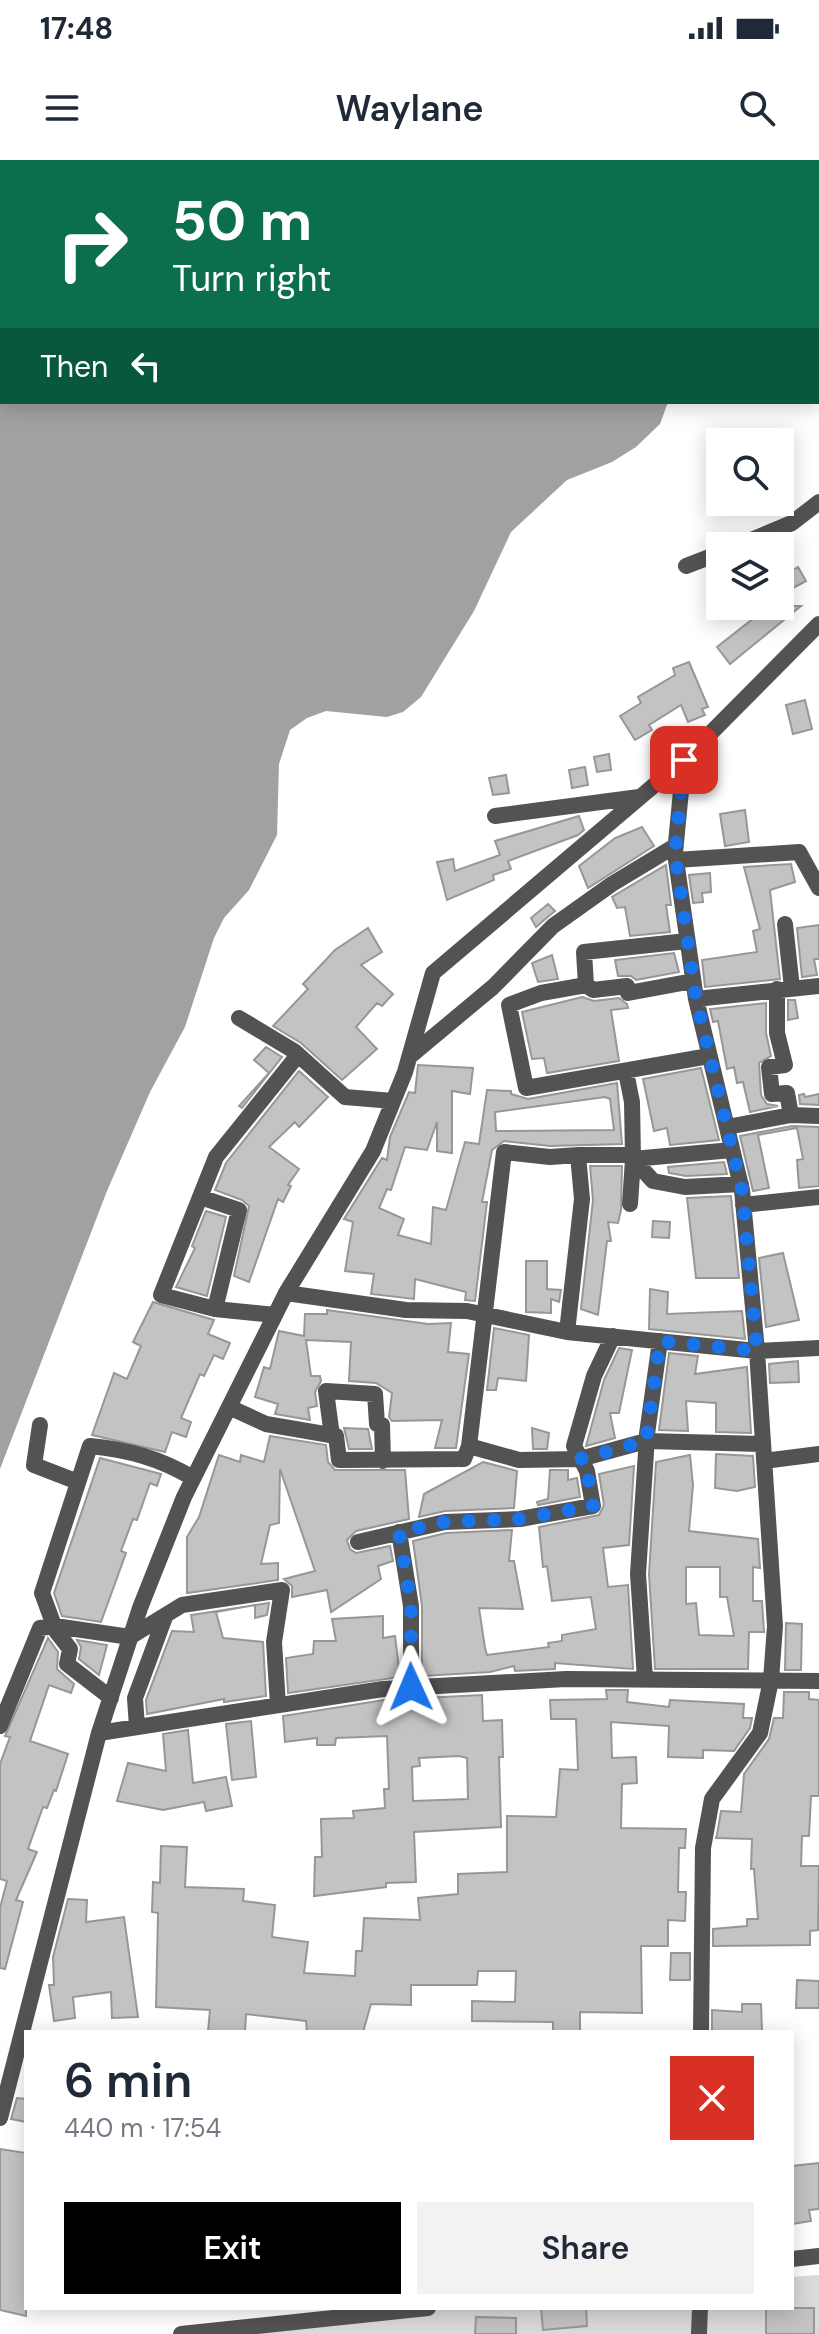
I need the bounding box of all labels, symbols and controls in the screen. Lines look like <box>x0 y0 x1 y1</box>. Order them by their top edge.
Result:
text: 17:48 <box>40 9 113 48</box>
text: Waylane <box>335 85 484 132</box>
icon: menu <box>40 86 84 130</box>
icon: search <box>735 86 779 130</box>
text: 50 m <box>172 184 312 257</box>
icon: right <box>40 192 144 296</box>
text: Turn right <box>172 255 331 302</box>
icon: left <box>124 344 168 388</box>
text: Then <box>40 347 108 386</box>
map controls <box>706 428 794 620</box>
button: search <box>706 428 794 516</box>
button: layers <box>706 532 794 620</box>
pin <box>650 726 718 794</box>
icon: arrive <box>662 738 706 782</box>
position arrow <box>369 1645 453 1729</box>
text: 6 min <box>64 2049 192 2112</box>
button: close <box>670 2056 754 2140</box>
text: 440 m · 17:54 <box>64 2111 221 2145</box>
button: Exit <box>64 2202 401 2294</box>
button: Share <box>417 2202 754 2294</box>

